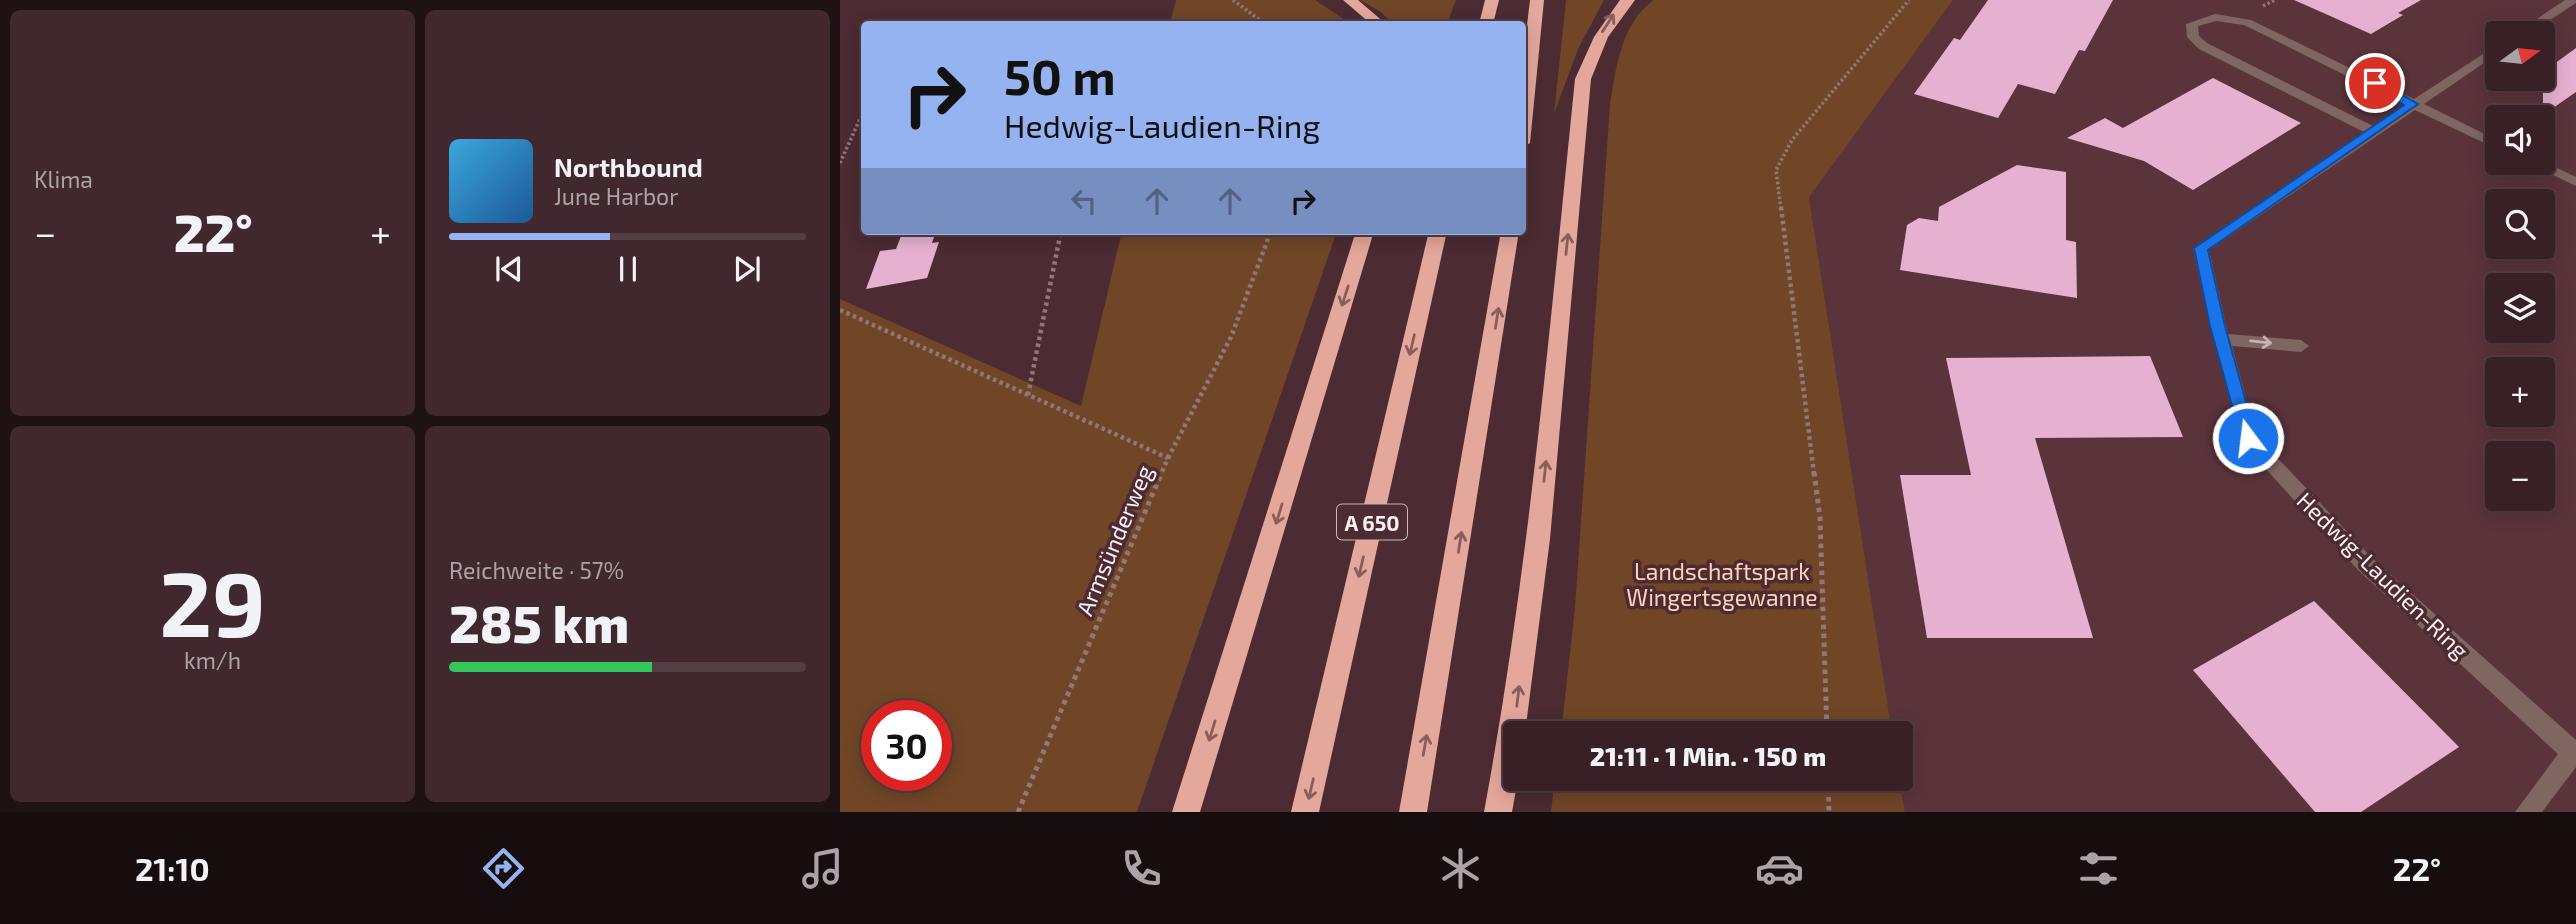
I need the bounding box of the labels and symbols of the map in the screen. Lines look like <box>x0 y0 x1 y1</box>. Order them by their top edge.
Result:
one-way arrow <box>1602 14 1616 34</box>
north arrow <box>2485 21 2555 91</box>
pin <box>2345 53 2405 113</box>
one-way arrow <box>1561 233 1574 256</box>
one-way arrow <box>1338 285 1351 307</box>
one-way arrow <box>1491 307 1504 329</box>
one-way arrow <box>1405 333 1418 356</box>
one-way arrow <box>2249 336 2272 349</box>
position arrow <box>2211 401 2285 475</box>
street label: Armsünderweg <box>1070 460 1158 619</box>
one-way arrow <box>1538 460 1551 482</box>
street label: Hedwig-Laudien-Ring <box>2292 486 2475 664</box>
one-way arrow <box>1271 503 1284 525</box>
road number: A 650 <box>1337 504 1407 540</box>
one-way arrow <box>1454 531 1467 554</box>
one-way arrow <box>1354 555 1368 578</box>
park label: Landschaftspark Wingertsgewanne <box>1626 557 1818 611</box>
one-way arrow <box>1511 686 1524 708</box>
speed limit sign: 30 <box>861 700 952 791</box>
one-way arrow <box>1204 720 1217 742</box>
one-way arrow <box>1419 734 1432 757</box>
one-way arrow <box>1303 777 1317 800</box>

